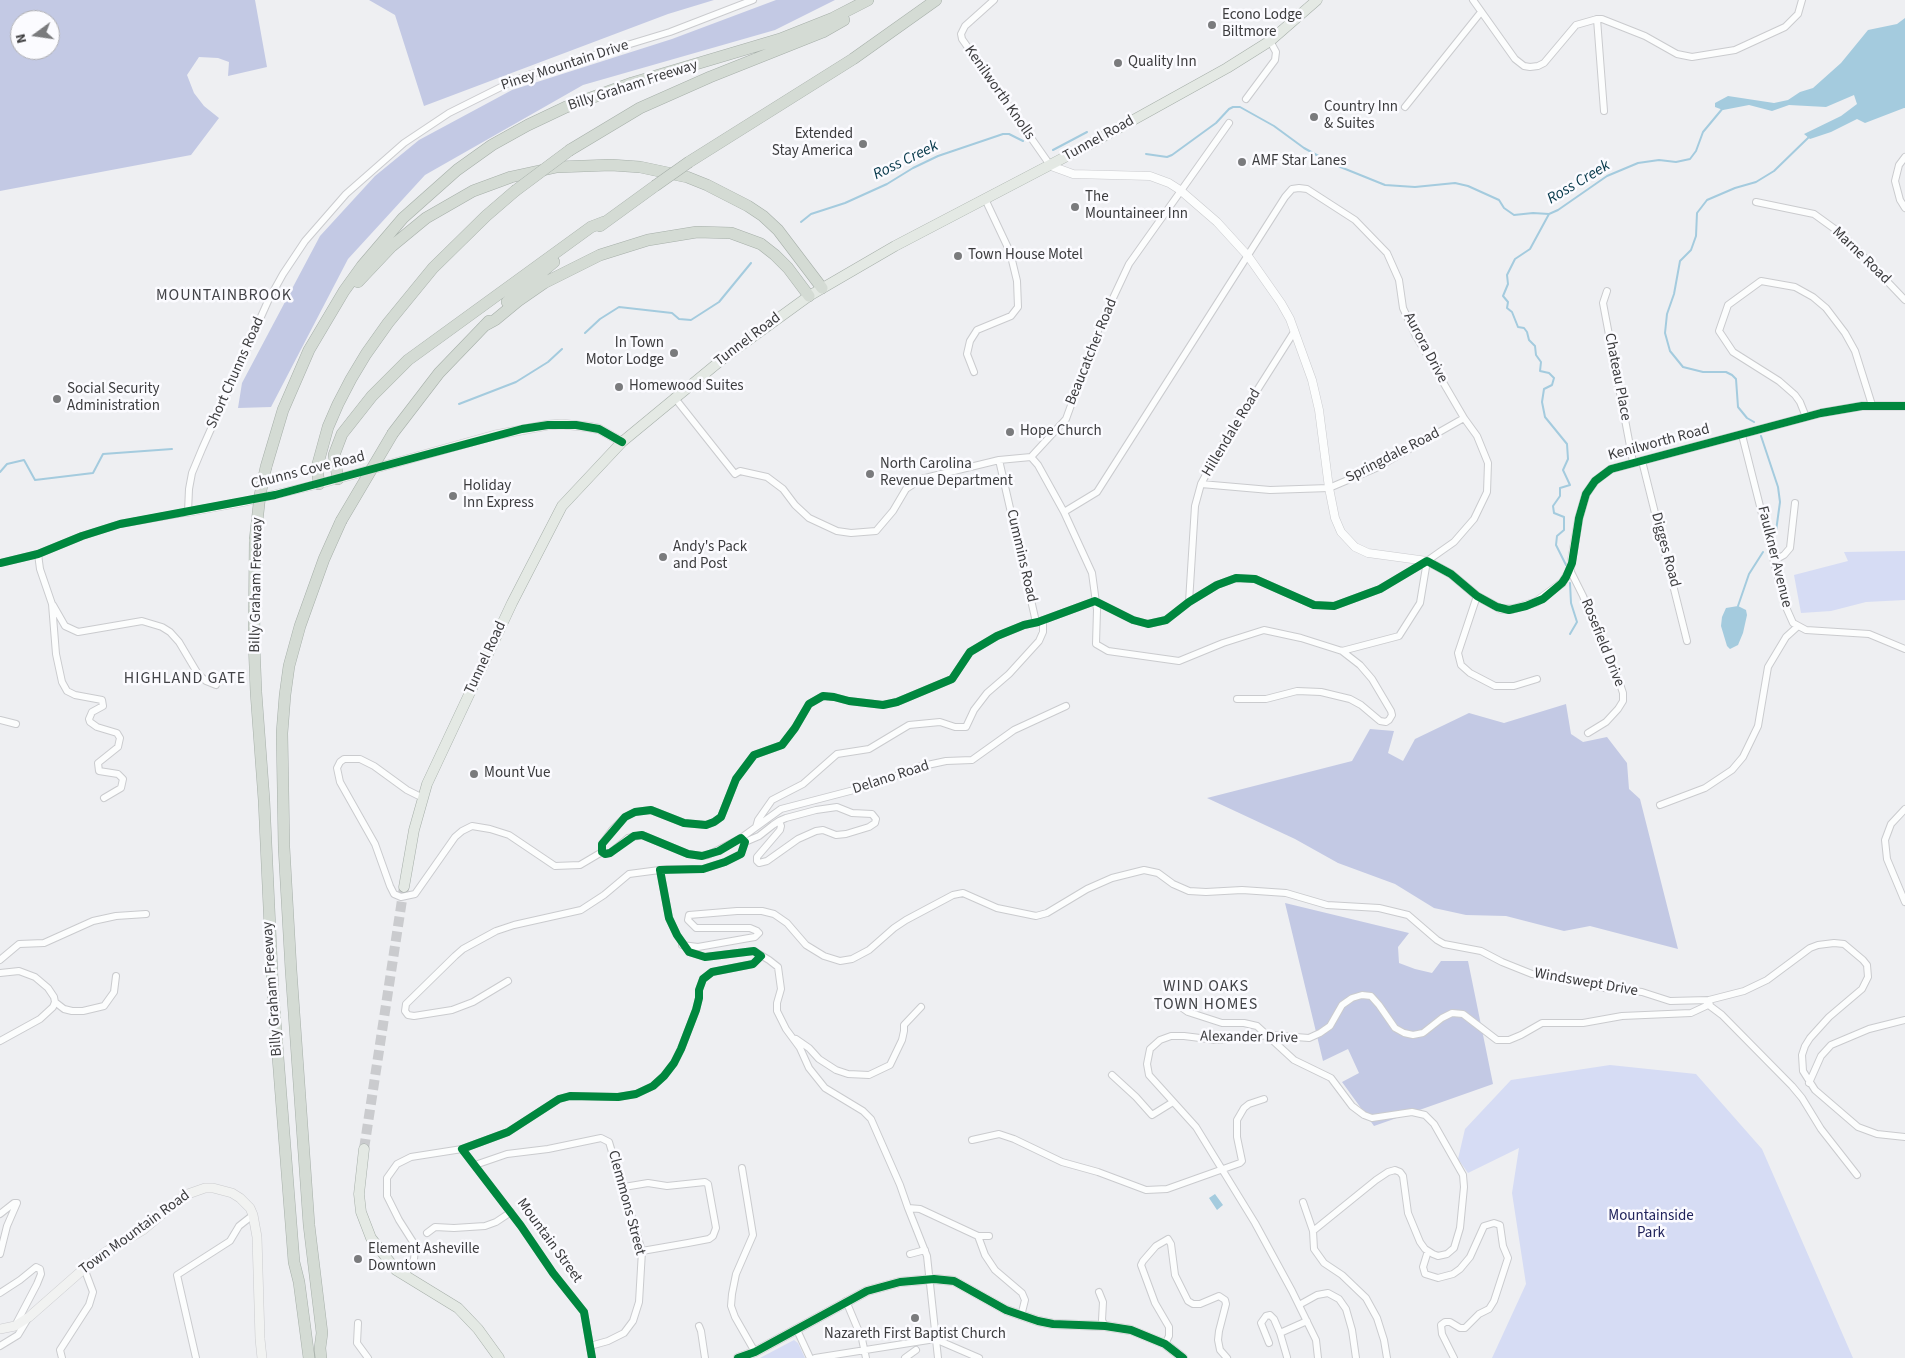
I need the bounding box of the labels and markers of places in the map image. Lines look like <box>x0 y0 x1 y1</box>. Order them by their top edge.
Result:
place label: Econo Lodge Biltmore <box>1222 7 1302 42</box>
marker: Econo Lodge Biltmore <box>1206 19 1218 31</box>
place label: Quality Inn <box>1128 54 1197 72</box>
marker: Quality Inn <box>1112 57 1124 69</box>
place label: Country Inn & Suites <box>1324 99 1398 134</box>
marker: Country Inn & Suites <box>1308 111 1320 123</box>
place label: Extended Stay America <box>772 126 853 161</box>
marker: Extended Stay America <box>857 138 869 150</box>
place label: AMF Star Lanes <box>1252 153 1346 171</box>
marker: AMF Star Lanes <box>1236 156 1248 168</box>
place label: The Mountaineer Inn <box>1085 189 1188 224</box>
marker: The Mountaineer Inn <box>1069 201 1081 213</box>
place label: Town House Motel <box>968 247 1083 265</box>
marker: Town House Motel <box>952 250 964 262</box>
place label: In Town Motor Lodge <box>586 335 664 370</box>
marker: In Town Motor Lodge <box>668 347 680 359</box>
place label: Homewood Suites <box>629 378 744 396</box>
place label: Social Security Administration <box>67 381 160 416</box>
marker: Homewood Suites <box>613 381 625 393</box>
marker: Social Security Administration <box>51 393 63 405</box>
place label: Hope Church <box>1020 423 1102 441</box>
marker: Hope Church <box>1004 426 1016 438</box>
place label: North Carolina Revenue Department <box>880 456 1013 491</box>
marker: North Carolina Revenue Department <box>864 468 876 480</box>
place label: Holiday Inn Express <box>463 478 534 513</box>
marker: Holiday Inn Express <box>447 490 459 502</box>
place label: Andy's Pack and Post <box>673 539 747 574</box>
marker: Andy's Pack and Post <box>657 551 669 563</box>
place label: Mount Vue <box>484 765 550 783</box>
marker: Mount Vue <box>468 768 480 780</box>
place label: Element Asheville Downtown <box>368 1241 480 1276</box>
marker: Element Asheville Downtown <box>352 1253 364 1265</box>
marker: Nazareth First Baptist Church <box>909 1312 921 1324</box>
place label: Nazareth First Baptist Church <box>824 1326 1006 1344</box>

